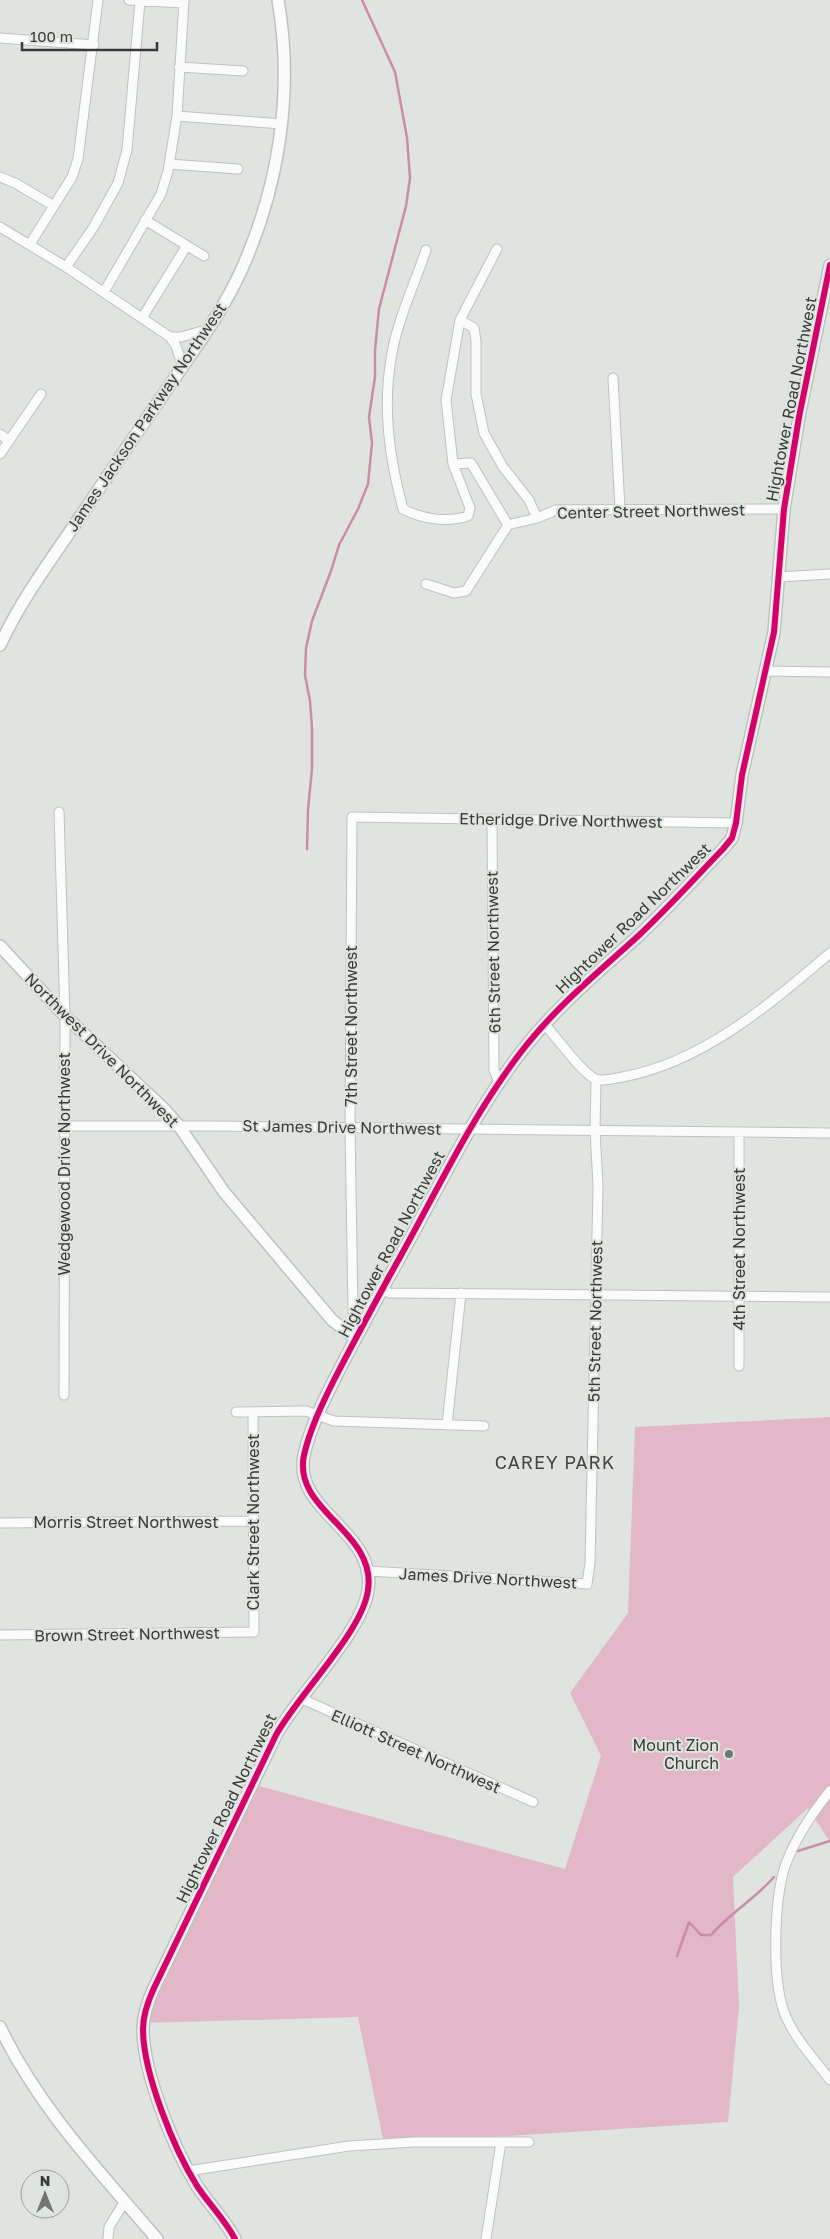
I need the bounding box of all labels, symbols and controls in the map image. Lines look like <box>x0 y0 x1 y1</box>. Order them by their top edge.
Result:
scale bar <box>22 20 158 52</box>
text: 100 m <box>30 27 73 45</box>
street label: Hightower Road Northwest <box>761 295 821 503</box>
street label: James Jackson Parkway Northwest <box>62 299 230 535</box>
street label: Center Street Northwest <box>557 499 745 523</box>
street label: Etheridge Drive Northwest <box>459 808 663 832</box>
street label: Hightower Road Northwest <box>551 838 715 998</box>
street label: 6th Street Northwest <box>482 871 504 1033</box>
street label: 7th Street Northwest <box>341 945 361 1107</box>
street label: Northwest Drive Northwest <box>21 969 183 1131</box>
street label: Wedgewood Drive Northwest <box>54 1052 74 1276</box>
street label: St James Drive Northwest <box>242 1115 442 1139</box>
street label: Hightower Road Northwest <box>333 1147 449 1341</box>
street label: 4th Street Northwest <box>729 1168 749 1330</box>
street label: 5th Street Northwest <box>584 1240 606 1402</box>
street label: Clark Street Northwest <box>243 1433 263 1611</box>
district label: CAREY PARK <box>495 1451 615 1473</box>
street label: Morris Street Northwest <box>33 1512 219 1532</box>
street label: James Drive Northwest <box>398 1563 578 1593</box>
street label: Brown Street Northwest <box>34 1622 220 1646</box>
street label: Elliott Street Northwest <box>328 1705 504 1797</box>
street label: Hightower Road Northwest <box>171 1710 281 1906</box>
place label: Mount Zion Church <box>633 1735 719 1773</box>
marker: Mount Zion Church <box>723 1748 735 1760</box>
north arrow <box>20 2169 70 2219</box>
text: N <box>40 2172 50 2189</box>

